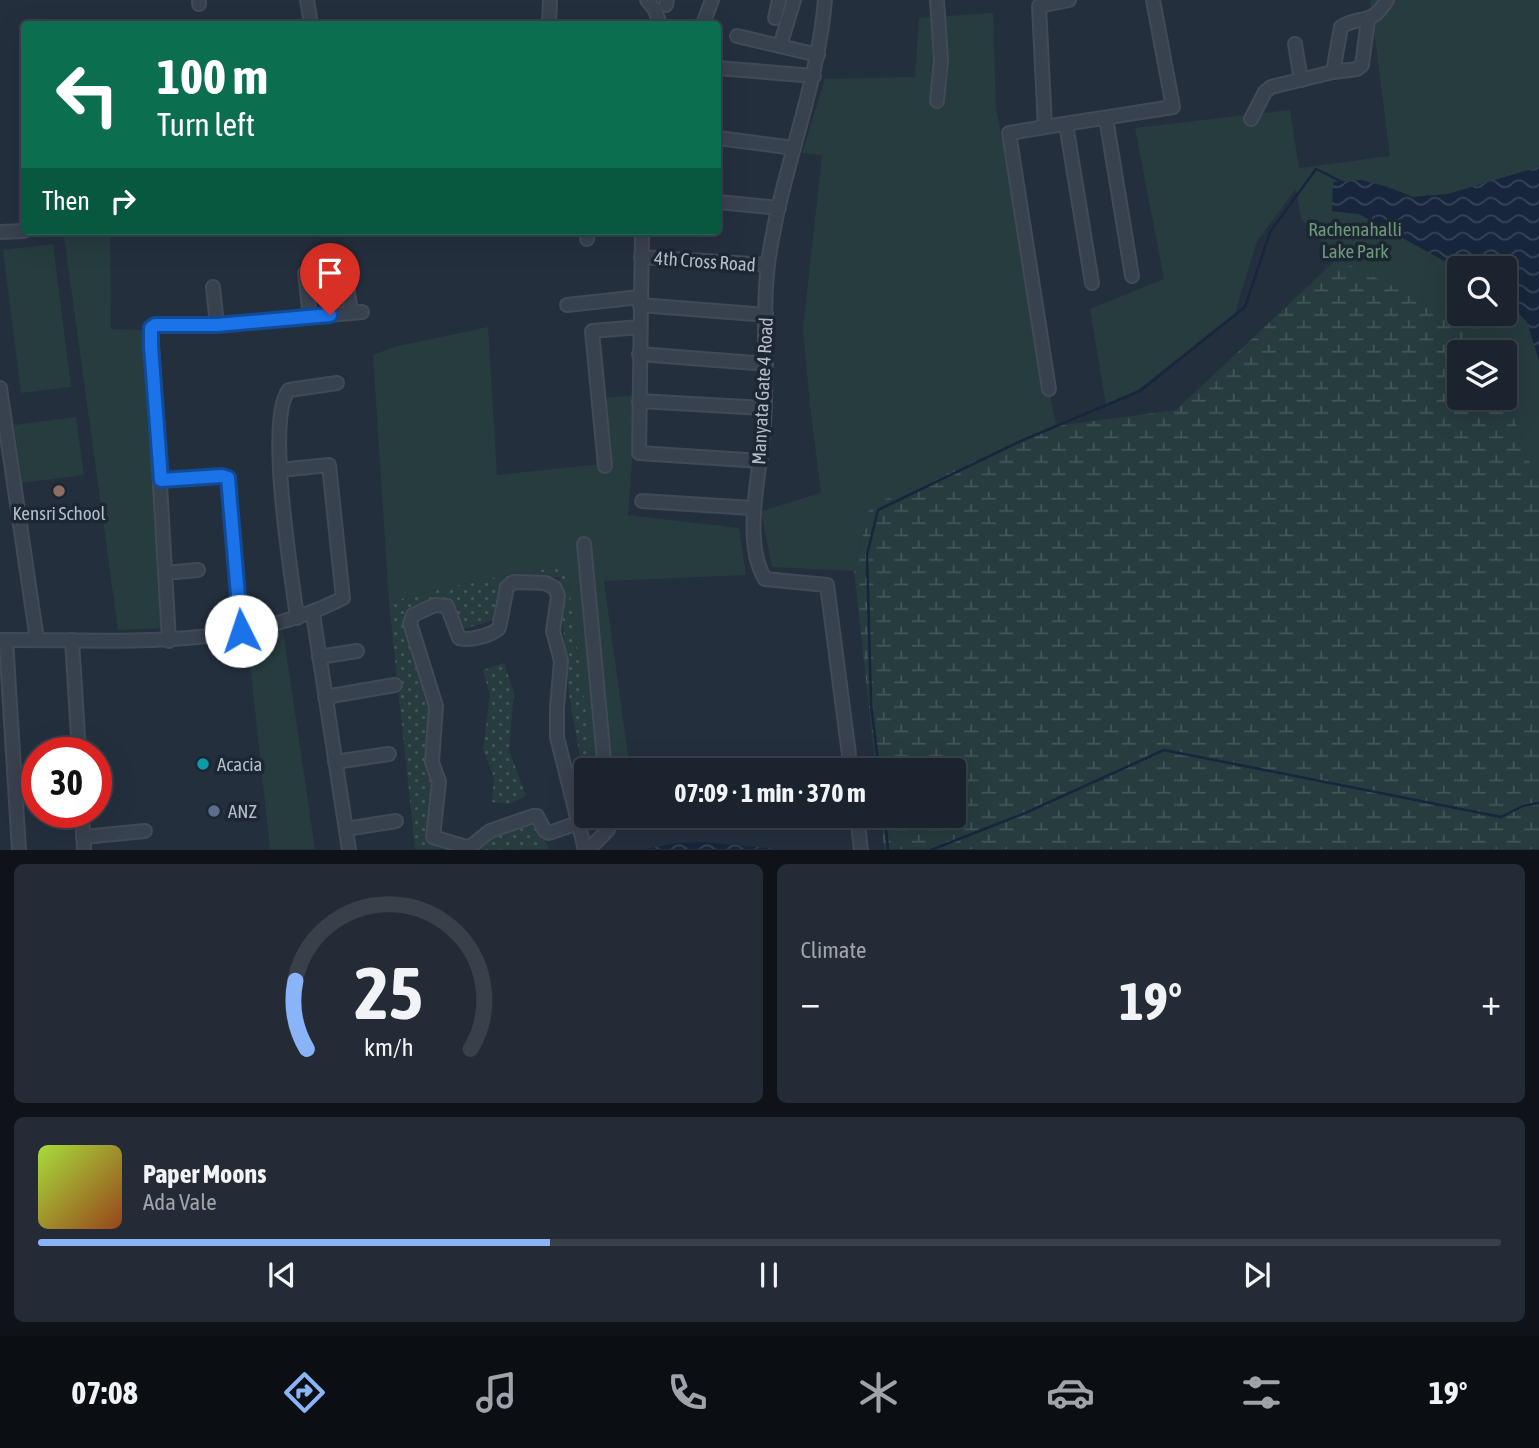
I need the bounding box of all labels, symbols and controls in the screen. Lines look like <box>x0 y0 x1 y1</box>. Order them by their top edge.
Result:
text: 100 m <box>157 48 268 104</box>
icon: left <box>42 49 133 140</box>
text: Turn left <box>157 106 255 143</box>
icon: right <box>104 182 142 220</box>
text: Then <box>42 186 90 216</box>
park label: Rachenahalli Lake Park <box>1308 218 1402 262</box>
pin <box>300 243 360 315</box>
street label: 4th Cross Road <box>654 246 756 276</box>
icon: arrive <box>311 254 349 292</box>
map controls <box>1447 256 1517 410</box>
button: search <box>1447 256 1517 326</box>
street label: Manyata Gate 4 Road <box>747 317 777 465</box>
button: layers <box>1447 340 1517 410</box>
marker: Kensri School <box>51 483 67 499</box>
place label: Kensri School <box>12 502 106 524</box>
position arrow <box>204 594 278 668</box>
speed limit sign: 30 <box>21 737 112 828</box>
place label: Acacia <box>217 753 262 775</box>
marker: Acacia <box>195 756 211 772</box>
text: 07:09 · 1 min · 370 m <box>674 778 866 808</box>
place label: ANZ <box>228 800 258 822</box>
marker: ANZ <box>206 803 222 819</box>
text: Climate <box>801 937 866 963</box>
text: 25 <box>354 952 422 1035</box>
text: 19° <box>1119 971 1182 1031</box>
text: − <box>801 980 820 1023</box>
text: + <box>1481 980 1501 1023</box>
text: km/h <box>363 1033 413 1061</box>
text: Paper Moons <box>143 1159 266 1189</box>
text: Ada Vale <box>143 1189 217 1215</box>
icon: previous <box>263 1256 301 1294</box>
icon: pause <box>750 1256 788 1294</box>
icon: next <box>1238 1256 1276 1294</box>
icon: directions <box>280 1368 329 1417</box>
icon: music <box>472 1368 521 1417</box>
icon: phone <box>663 1368 712 1417</box>
icon: climate <box>854 1368 903 1417</box>
icon: car <box>1046 1368 1095 1417</box>
icon: filters <box>1237 1368 1286 1417</box>
text: 07:08 <box>71 1374 138 1411</box>
text: 19° <box>1429 1374 1468 1411</box>

